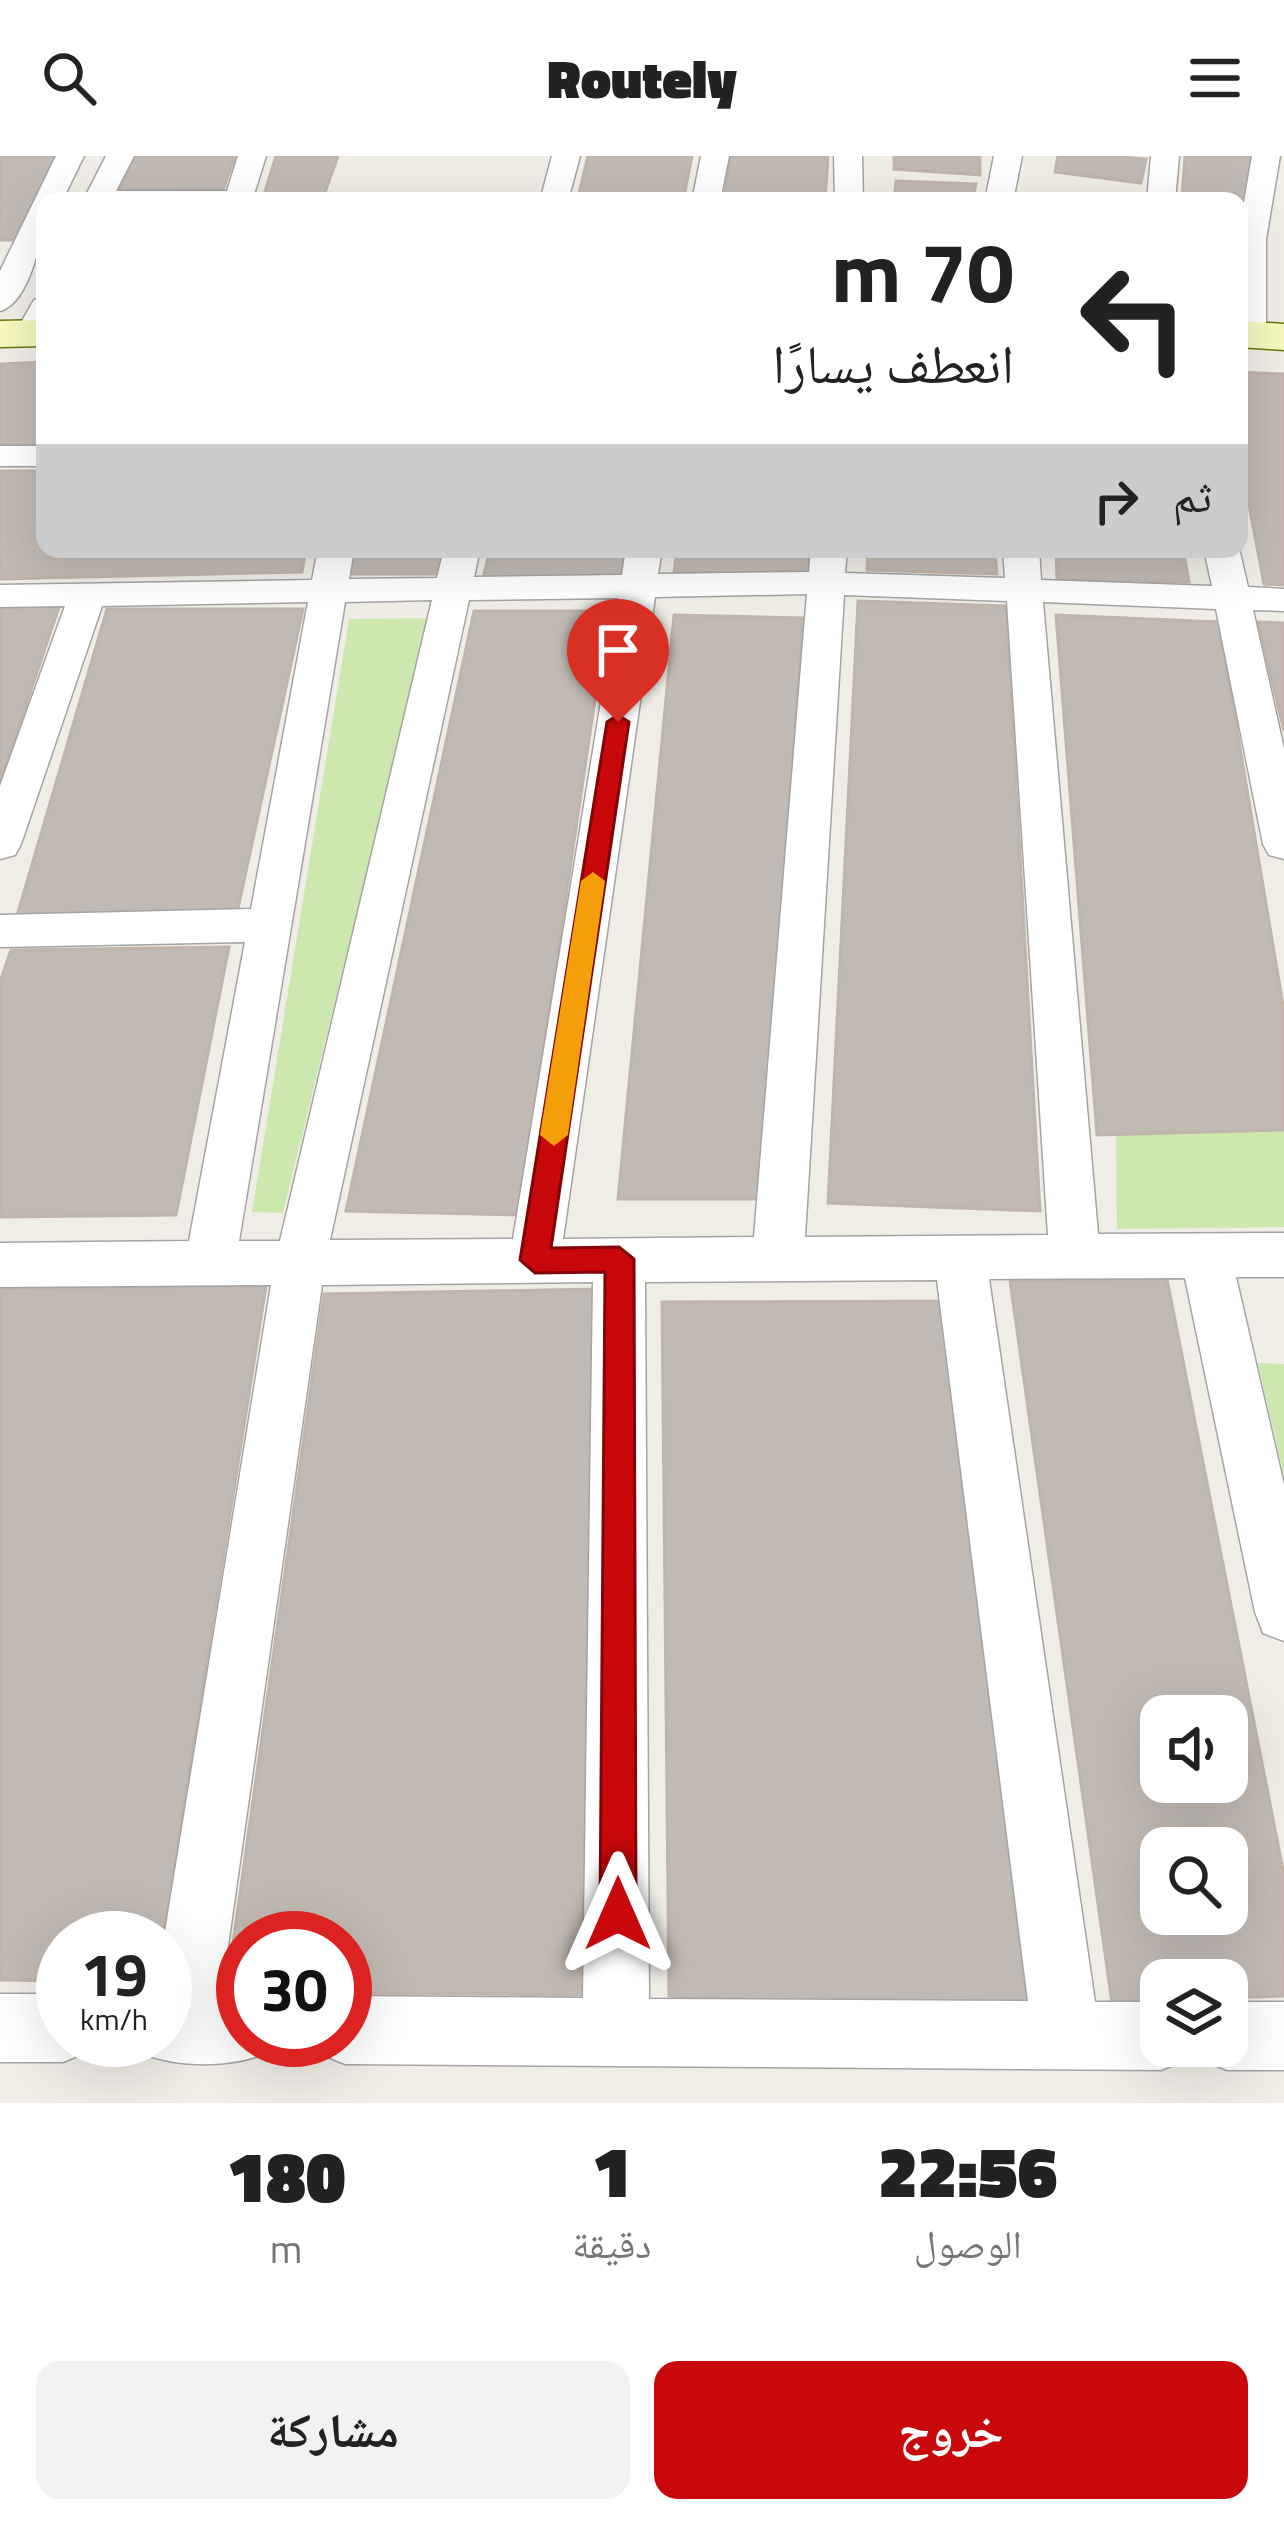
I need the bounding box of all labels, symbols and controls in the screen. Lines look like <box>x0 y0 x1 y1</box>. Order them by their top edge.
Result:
text: Routely <box>547 37 737 119</box>
icon: search <box>36 45 102 111</box>
icon: menu <box>1182 45 1248 111</box>
text: 70 m <box>831 207 1014 335</box>
icon: left <box>1056 240 1212 396</box>
text: انعطف يسارًا <box>772 322 1014 404</box>
text: ثم <box>1173 461 1212 529</box>
icon: right <box>1083 468 1149 534</box>
pin <box>567 599 669 722</box>
icon: arrive <box>585 617 651 683</box>
map controls <box>1140 1695 1248 2067</box>
button: sound <box>1140 1695 1248 1803</box>
button: search <box>1140 1827 1248 1935</box>
position arrow <box>555 1851 681 1977</box>
speed limit sign: 30 <box>216 1911 372 2067</box>
text: 19 <box>80 1928 148 2019</box>
button: layers <box>1140 1959 1248 2067</box>
text: km/h <box>80 1996 148 2042</box>
text: 1 <box>592 2115 632 2225</box>
text: 22:56 <box>878 2115 1057 2225</box>
text: 180 <box>227 2120 346 2230</box>
text: دقيقة <box>572 2214 651 2273</box>
text: الوصول <box>914 2214 1022 2273</box>
text: m <box>270 2219 302 2278</box>
button: مشاركة <box>36 2361 630 2499</box>
button: خروج <box>654 2361 1248 2499</box>

